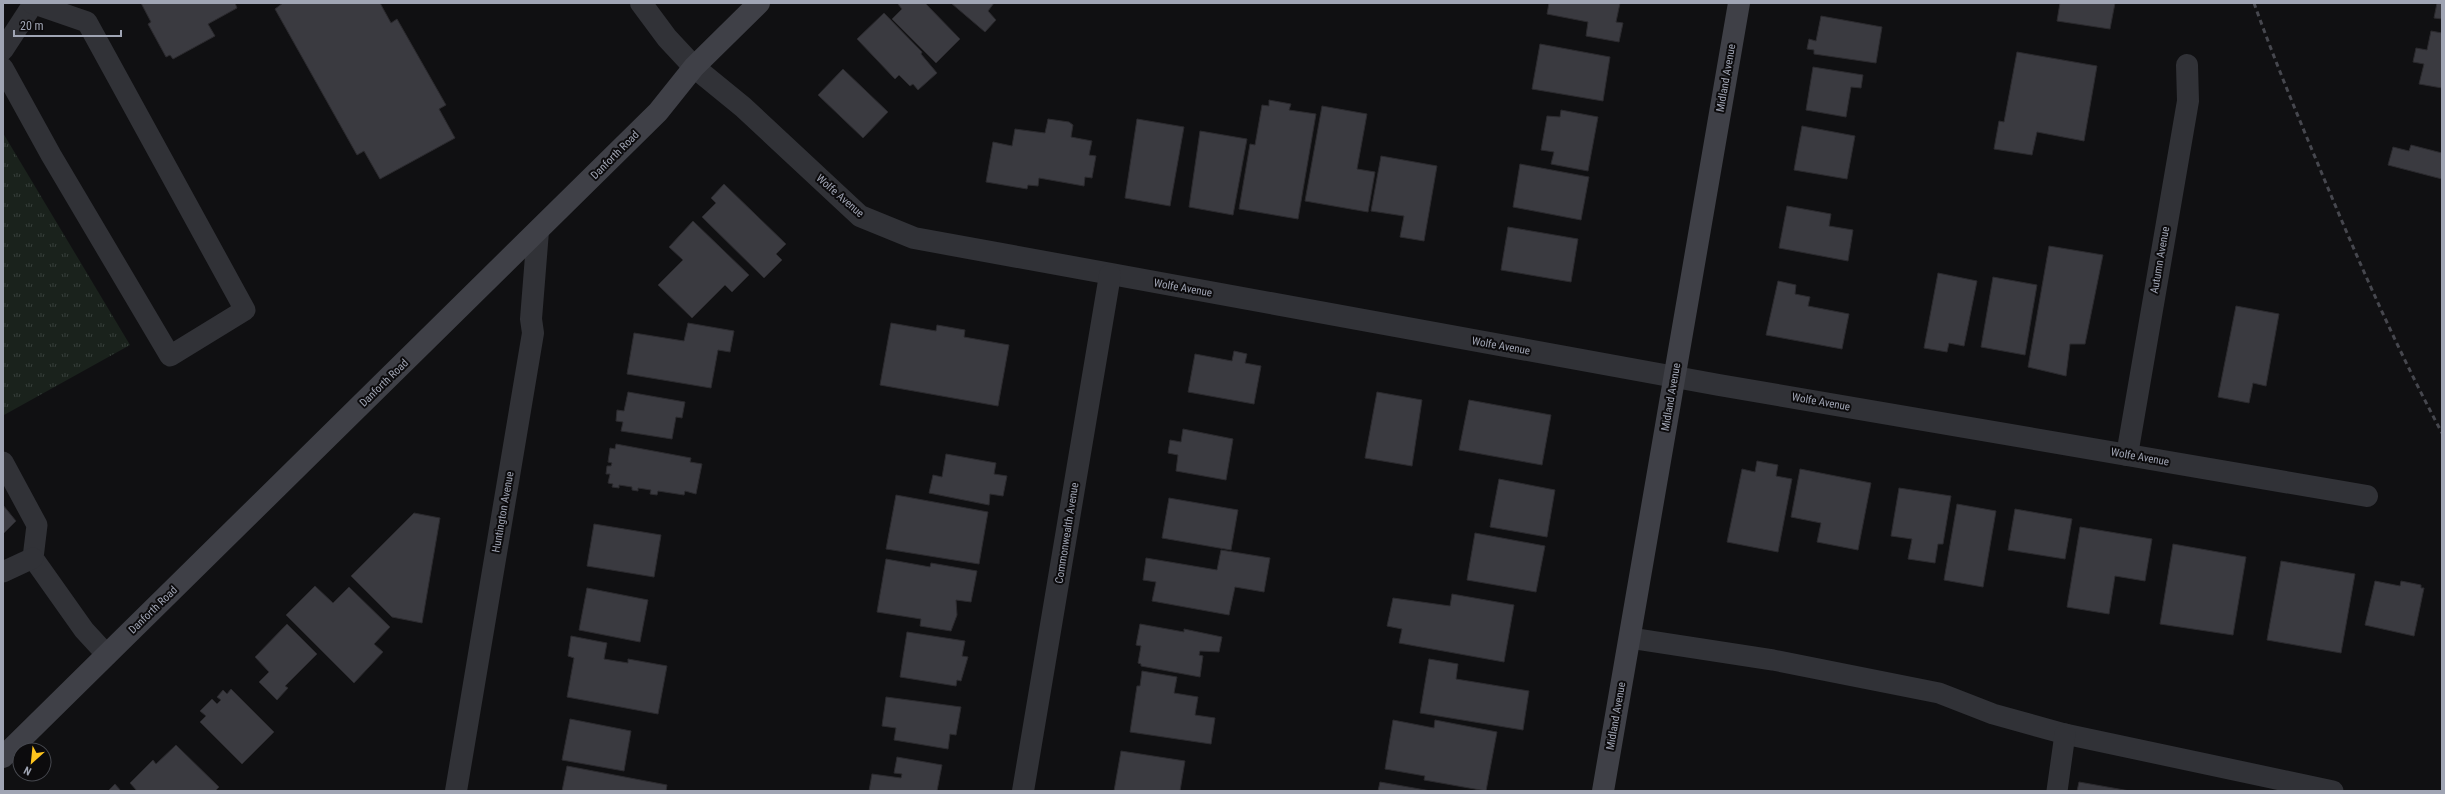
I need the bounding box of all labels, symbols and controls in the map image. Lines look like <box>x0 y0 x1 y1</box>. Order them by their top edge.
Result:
scale bar <box>14 12 121 38</box>
text: 20 m <box>20 19 44 33</box>
street label: Midland Avenue <box>1714 43 1738 113</box>
street label: Danforth Road <box>588 128 642 182</box>
street label: Wolfe Avenue <box>813 172 867 220</box>
street label: Autumn Avenue <box>2148 225 2172 295</box>
street label: Wolfe Avenue <box>1153 276 1213 300</box>
street label: Wolfe Avenue <box>1471 334 1531 358</box>
street label: Danforth Road <box>357 357 411 409</box>
street label: Midland Avenue <box>1659 362 1683 432</box>
street label: Wolfe Avenue <box>1791 390 1851 414</box>
street label: Wolfe Avenue <box>2110 445 2170 469</box>
street label: Huntington Avenue <box>489 470 517 554</box>
street label: Commonwealth Avenue <box>1053 482 1081 584</box>
street label: Danforth Road <box>126 584 180 636</box>
street label: Midland Avenue <box>1604 681 1628 751</box>
north arrow <box>12 742 52 782</box>
text: N <box>22 763 34 778</box>

